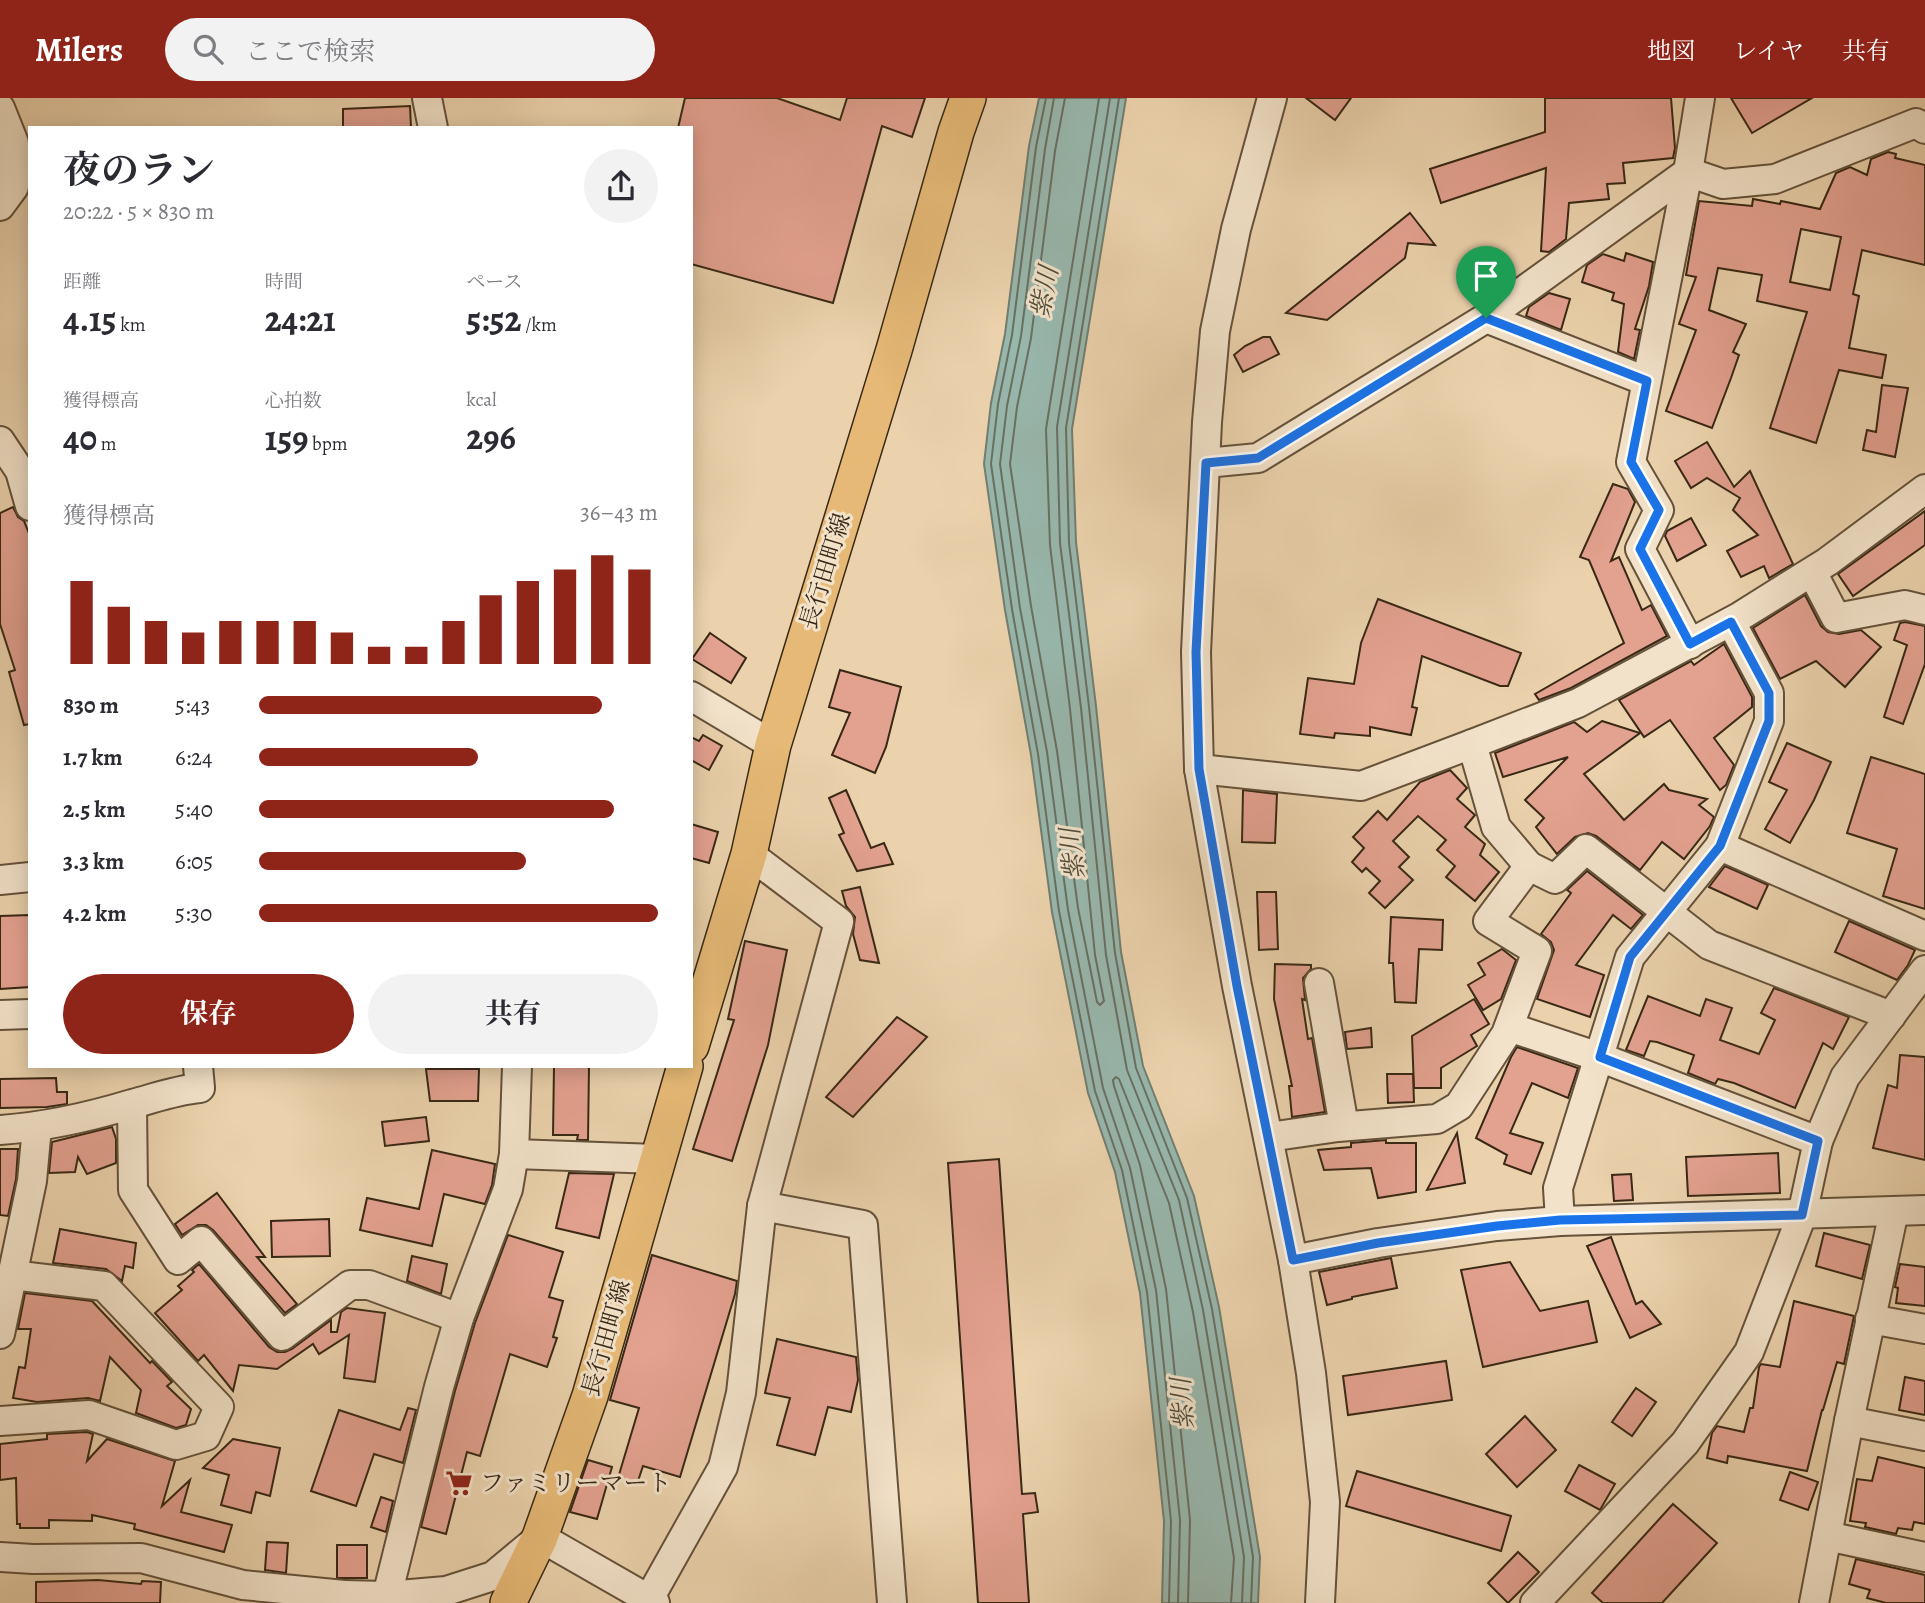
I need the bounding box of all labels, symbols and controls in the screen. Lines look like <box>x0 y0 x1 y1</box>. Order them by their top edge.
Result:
search box <box>165 18 655 81</box>
text: Milers <box>35 27 123 72</box>
icon: search <box>189 30 227 68</box>
text: ここで検索 <box>245 34 375 69</box>
text: 地図 <box>1647 35 1695 67</box>
text: レイヤ <box>1733 35 1804 67</box>
text: 共有 <box>1842 35 1890 67</box>
text: 夜のラン <box>63 144 215 196</box>
button: share <box>584 149 658 223</box>
text: 20:22 · 5 × 830 m <box>63 196 214 227</box>
pin <box>1456 246 1516 318</box>
icon: arrive <box>1467 257 1505 295</box>
water label: 紫川 <box>1022 260 1067 321</box>
text: 距離 <box>63 269 101 295</box>
text: 時間 <box>265 269 303 295</box>
text: ペース <box>466 269 522 295</box>
text: 4.15 <box>63 295 117 343</box>
text: 24:21 <box>265 295 336 343</box>
text: 5:52 <box>466 295 521 343</box>
text: km <box>117 312 146 338</box>
text: /km <box>521 312 557 338</box>
text: kcal <box>466 387 497 413</box>
text: 獲得標高 <box>63 388 139 414</box>
text: 心拍数 <box>265 388 322 414</box>
text: 296 <box>466 413 516 461</box>
text: 40 <box>63 414 97 462</box>
text: 159 <box>265 414 308 462</box>
text: m <box>97 431 117 457</box>
text: bpm <box>308 431 348 457</box>
text: 36–43 m <box>580 497 658 528</box>
text: 獲得標高 <box>63 500 155 531</box>
street label: 長行田町線 <box>792 509 858 633</box>
text: 830 m <box>63 690 119 721</box>
text: 5:43 <box>175 690 210 721</box>
text: 1.7 km <box>63 742 123 773</box>
text: 6:24 <box>175 742 212 773</box>
text: 2.5 km <box>63 794 125 825</box>
text: 5:40 <box>175 794 213 825</box>
water label: 紫川 <box>1052 823 1093 882</box>
text: 3.3 km <box>63 846 124 877</box>
text: 6:05 <box>175 846 213 877</box>
text: 4.2 km <box>63 898 126 929</box>
text: 5:30 <box>175 898 212 929</box>
button: 保存 <box>63 974 354 1054</box>
button: 共有 <box>368 974 658 1054</box>
street label: 長行田町線 <box>574 1276 638 1400</box>
water label: 紫川 <box>1163 1374 1202 1431</box>
place label: ファミリーマート <box>480 1467 672 1499</box>
supermarket icon: ファミリーマート <box>444 1468 474 1498</box>

